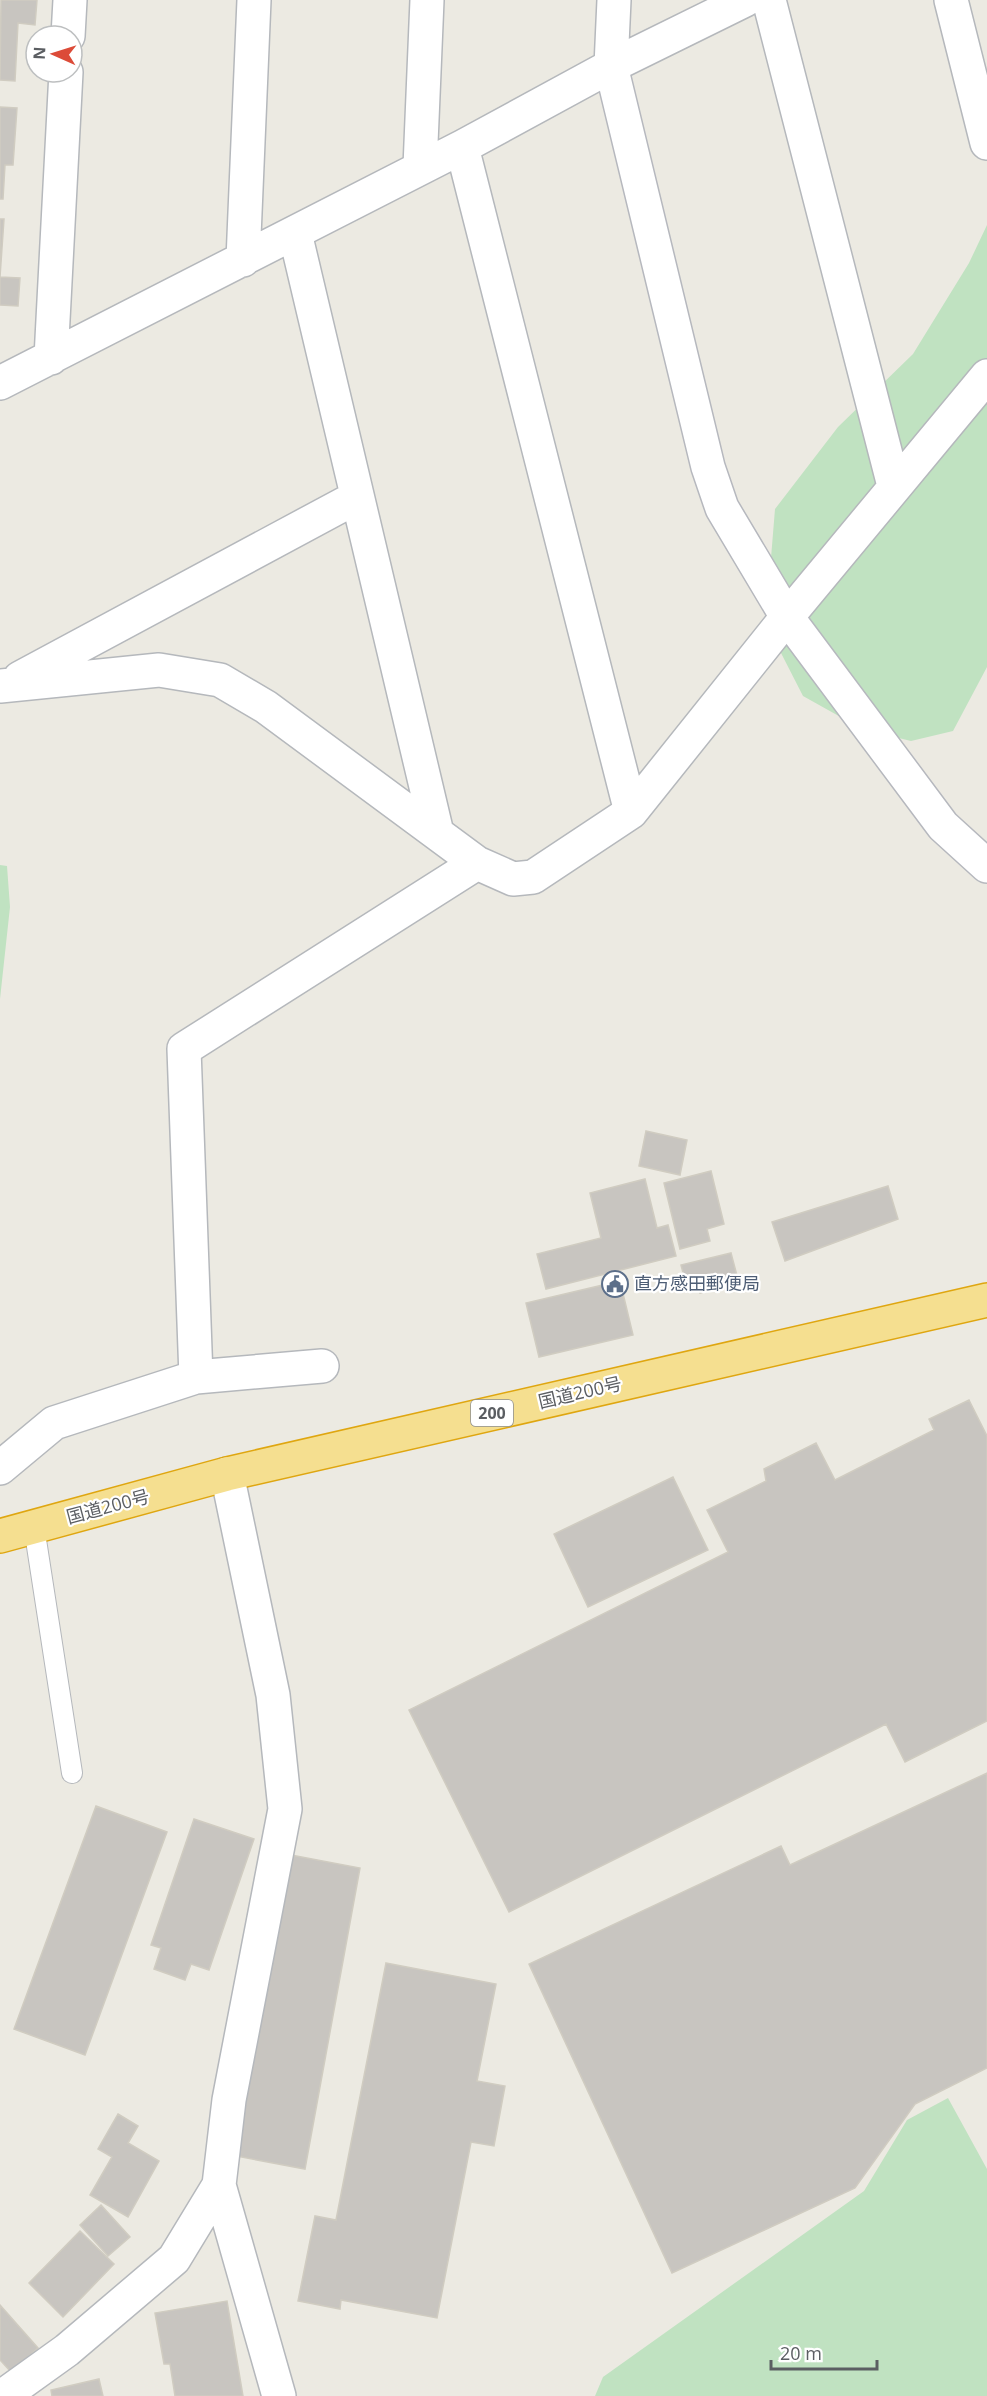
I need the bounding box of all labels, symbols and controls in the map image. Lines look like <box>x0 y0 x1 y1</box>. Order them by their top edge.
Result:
north arrow <box>24 24 84 84</box>
text: N <box>28 46 50 60</box>
public building icon: 直方感田郵便局 <box>600 1269 630 1299</box>
place label: 直方感田郵便局 <box>634 1271 760 1295</box>
street label: 国道200号 <box>536 1371 624 1413</box>
road number: 200 <box>471 1400 513 1426</box>
street label: 国道200号 <box>64 1483 152 1529</box>
scale bar <box>771 2333 878 2371</box>
text: 20 m <box>780 2341 822 2365</box>

